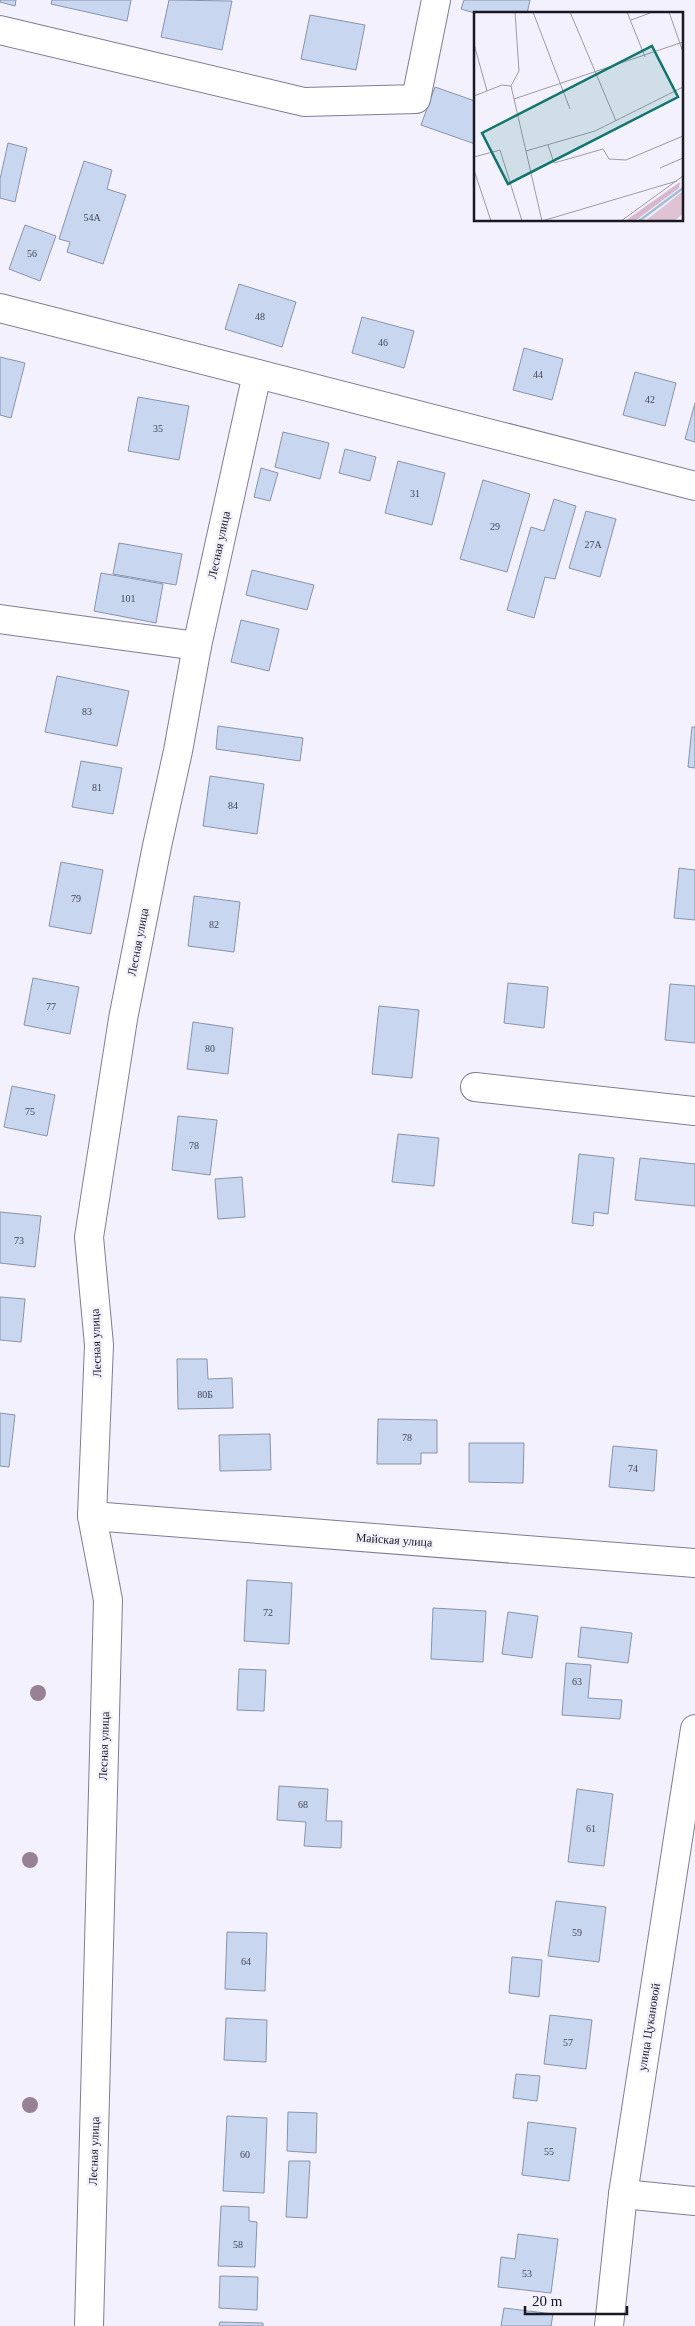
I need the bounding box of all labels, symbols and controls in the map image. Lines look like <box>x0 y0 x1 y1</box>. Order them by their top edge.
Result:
inset map <box>474 12 682 221</box>
house number: 54А <box>83 212 101 223</box>
house number: 56 <box>27 248 37 259</box>
house number: 48 <box>255 311 265 322</box>
house number: 46 <box>378 337 388 348</box>
house number: 44 <box>533 369 543 380</box>
house number: 42 <box>645 394 655 405</box>
house number: 35 <box>153 423 163 434</box>
house number: 31 <box>410 488 420 499</box>
street label: Лесная улица <box>205 509 233 580</box>
house number: 29 <box>490 521 500 532</box>
house number: 27А <box>584 539 602 550</box>
house number: 101 <box>121 593 136 604</box>
house number: 83 <box>82 706 92 717</box>
house number: 81 <box>92 782 102 793</box>
house number: 84 <box>228 800 238 811</box>
house number: 79 <box>71 893 81 904</box>
street label: Лесная улица <box>125 906 152 977</box>
house number: 82 <box>209 919 219 930</box>
house number: 77 <box>46 1001 56 1012</box>
house number: 80 <box>205 1043 215 1054</box>
house number: 75 <box>25 1106 35 1117</box>
house number: 78 <box>189 1140 199 1151</box>
house number: 73 <box>14 1235 24 1246</box>
street label: Лесная улица <box>88 1308 104 1378</box>
house number: 80Б <box>197 1389 213 1400</box>
house number: 78 <box>402 1432 412 1443</box>
house number: 74 <box>628 1463 638 1474</box>
street label: Майская улица <box>355 1530 433 1550</box>
house number: 72 <box>263 1607 273 1618</box>
house number: 63 <box>572 1676 582 1687</box>
street label: Лесная улица <box>96 1711 112 1781</box>
house number: 68 <box>298 1799 308 1810</box>
house number: 61 <box>586 1823 596 1834</box>
house number: 59 <box>572 1927 582 1938</box>
house number: 64 <box>241 1956 251 1967</box>
street label: улица Цукановой <box>635 1982 663 2072</box>
house number: 57 <box>563 2037 573 2048</box>
street label: Лесная улица <box>86 2116 102 2186</box>
house number: 55 <box>544 2146 554 2157</box>
house number: 60 <box>240 2149 250 2160</box>
house number: 58 <box>233 2239 243 2250</box>
house number: 53 <box>522 2268 532 2279</box>
scale bar <box>525 2284 628 2316</box>
text: 20 m <box>532 2293 563 2309</box>

